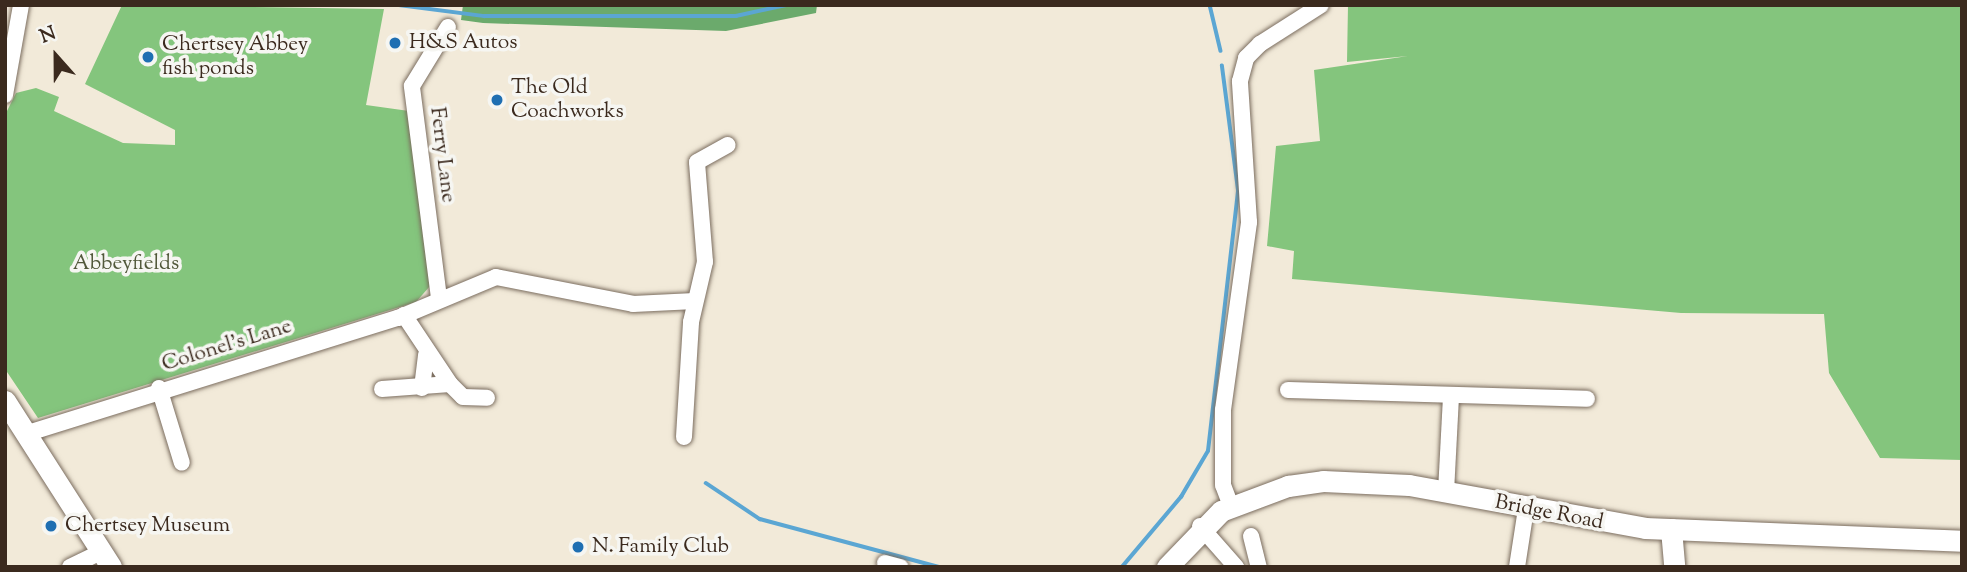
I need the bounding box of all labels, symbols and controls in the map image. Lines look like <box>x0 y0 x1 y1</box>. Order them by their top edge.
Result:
north arrow <box>21 21 91 91</box>
text: N <box>36 21 60 51</box>
place label: H&S Autos <box>409 30 518 56</box>
place label: Chertsey Abbey fish ponds <box>162 32 308 82</box>
marker: H&S Autos <box>387 35 403 51</box>
marker: Chertsey Abbey fish ponds <box>140 49 156 65</box>
place label: The Old Coachworks <box>511 75 624 125</box>
marker: The Old Coachworks <box>489 92 505 108</box>
street label: Ferry Lane <box>424 106 460 204</box>
park label: Abbeyfields <box>73 251 179 277</box>
street label: Colonel's Lane <box>159 314 295 378</box>
street label: Bridge Road <box>1492 490 1606 536</box>
place label: Chertsey Museum <box>65 513 230 539</box>
marker: Chertsey Museum <box>43 518 59 534</box>
place label: N. Family Club <box>592 534 729 560</box>
marker: N. Family Club <box>570 539 586 555</box>

